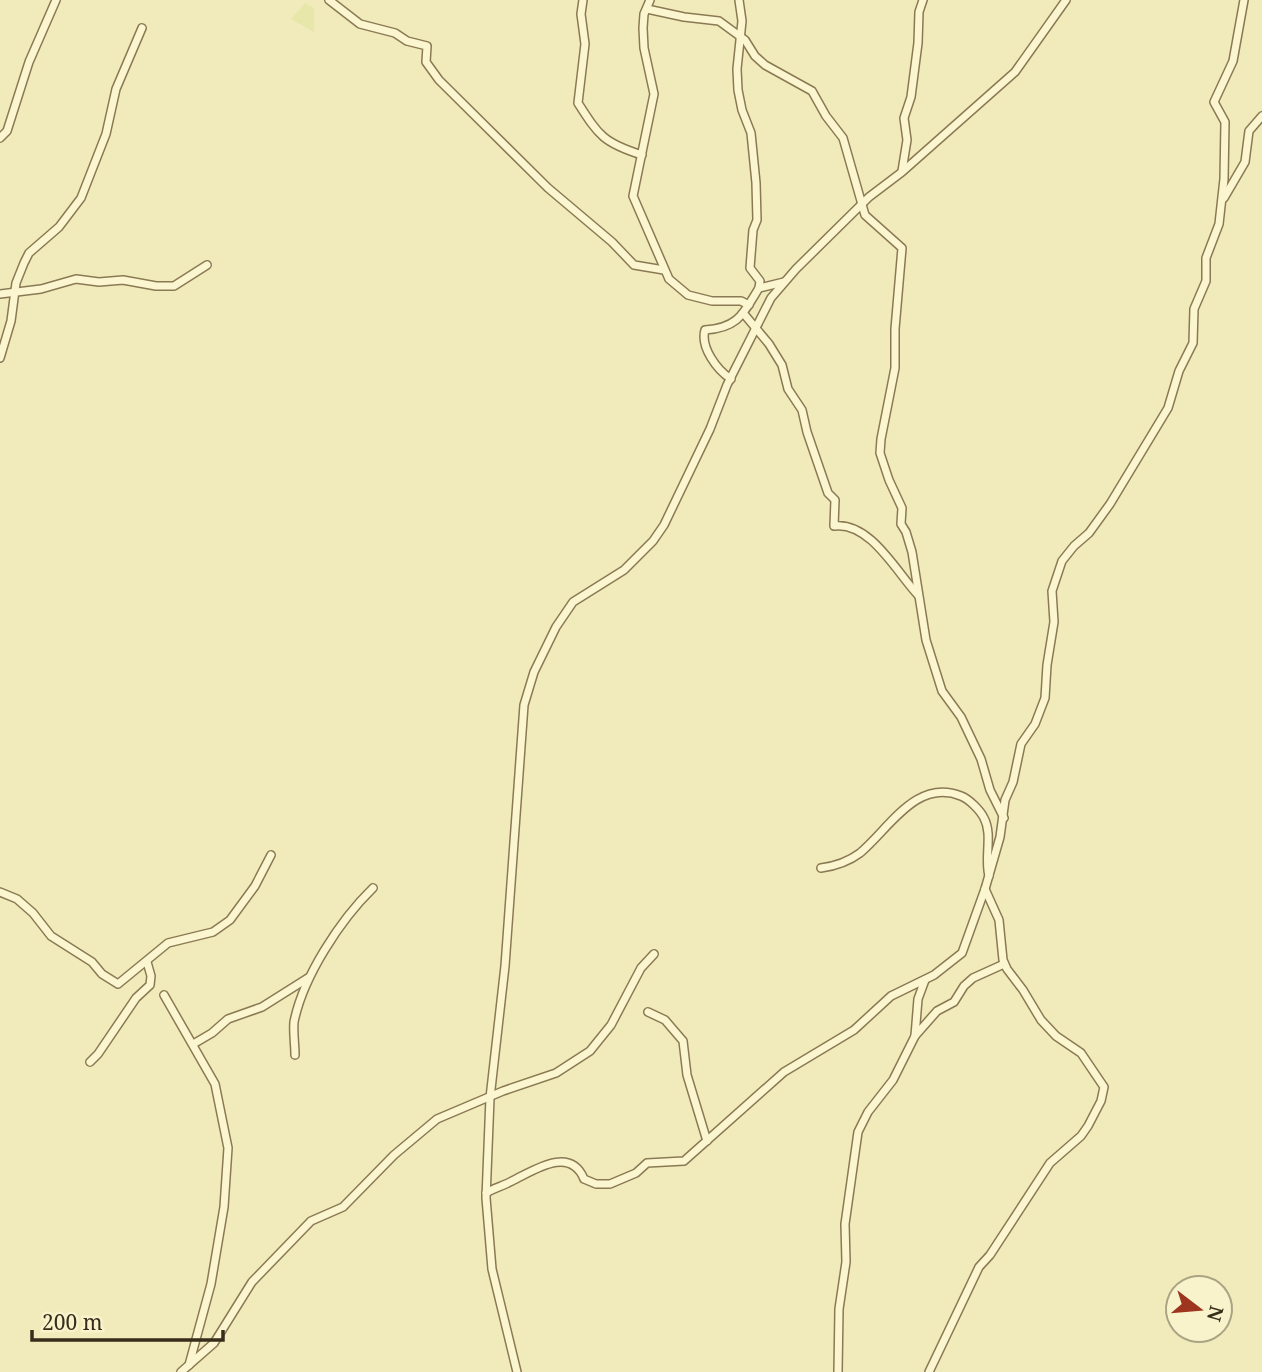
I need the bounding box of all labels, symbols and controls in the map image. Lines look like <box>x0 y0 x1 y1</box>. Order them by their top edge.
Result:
north arrow <box>1164 1274 1234 1344</box>
scale bar <box>32 1298 222 1342</box>
text: N <box>1201 1303 1230 1324</box>
text: 200 m <box>42 1308 103 1336</box>

